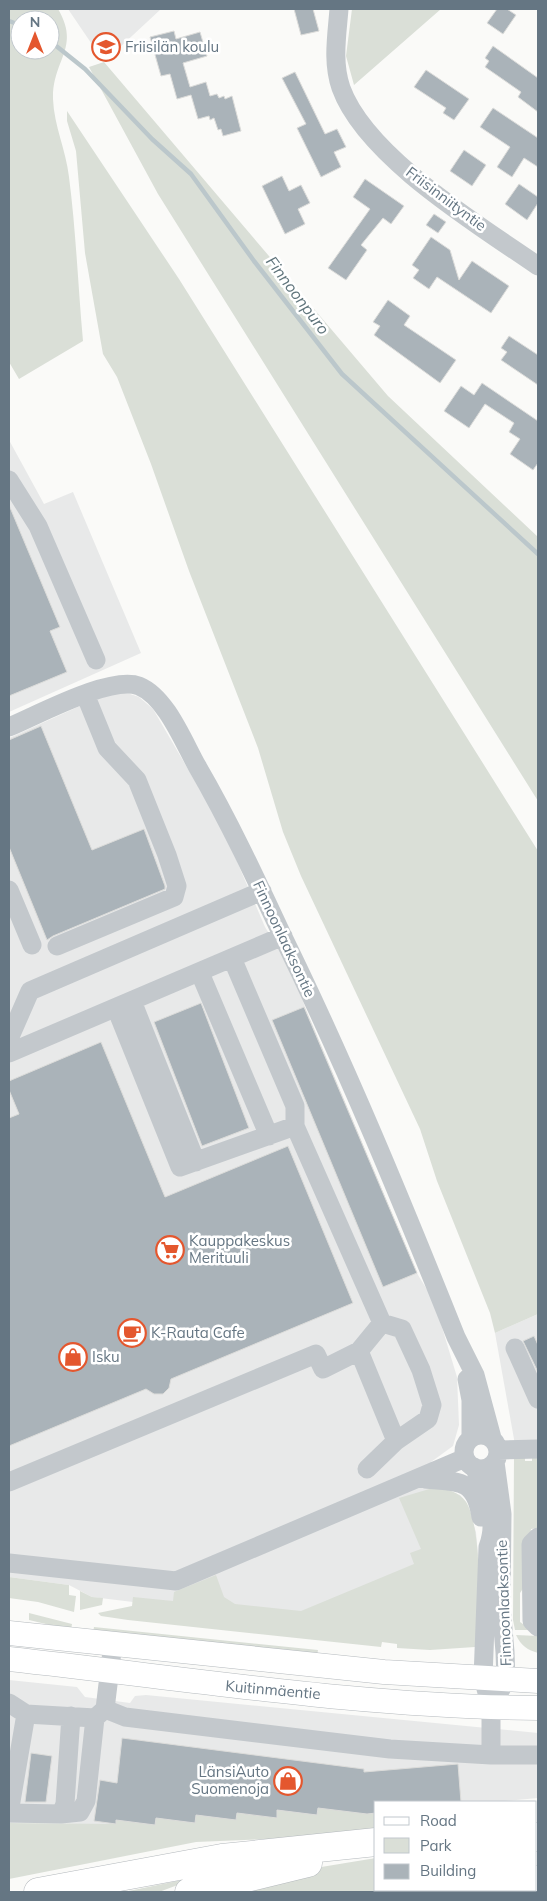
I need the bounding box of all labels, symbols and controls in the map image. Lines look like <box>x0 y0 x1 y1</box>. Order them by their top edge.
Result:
north arrow <box>10 10 60 60</box>
text: N <box>30 13 40 31</box>
school or university icon: Friisilän koulu <box>91 32 121 62</box>
place label: Friisilän koulu <box>125 37 219 56</box>
street label: Friisinniityntie <box>402 162 490 235</box>
water label: Finnoonpuro <box>262 252 334 338</box>
street label: Finnoonlaaksontie <box>249 877 320 1000</box>
place label: Kauppakeskus Merituuli <box>189 1231 290 1267</box>
supermarket icon: Kauppakeskus Merituuli <box>155 1235 185 1265</box>
cafe icon: K-Rauta Cafe <box>117 1318 147 1348</box>
place label: K-Rauta Cafe <box>151 1323 245 1342</box>
shop icon: Isku <box>58 1342 88 1372</box>
place label: Isku <box>92 1347 120 1366</box>
street label: Finnoonlaaksontie <box>492 1540 515 1667</box>
street label: Kuitinmäentie <box>225 1676 321 1703</box>
place label: LänsiAuto Suomenoja <box>191 1762 269 1798</box>
shop icon: LänsiAuto Suomenoja <box>273 1766 303 1796</box>
legend <box>374 1801 537 1891</box>
text: Road <box>420 1811 457 1830</box>
text: Park <box>420 1836 452 1855</box>
text: Building <box>420 1861 476 1880</box>

